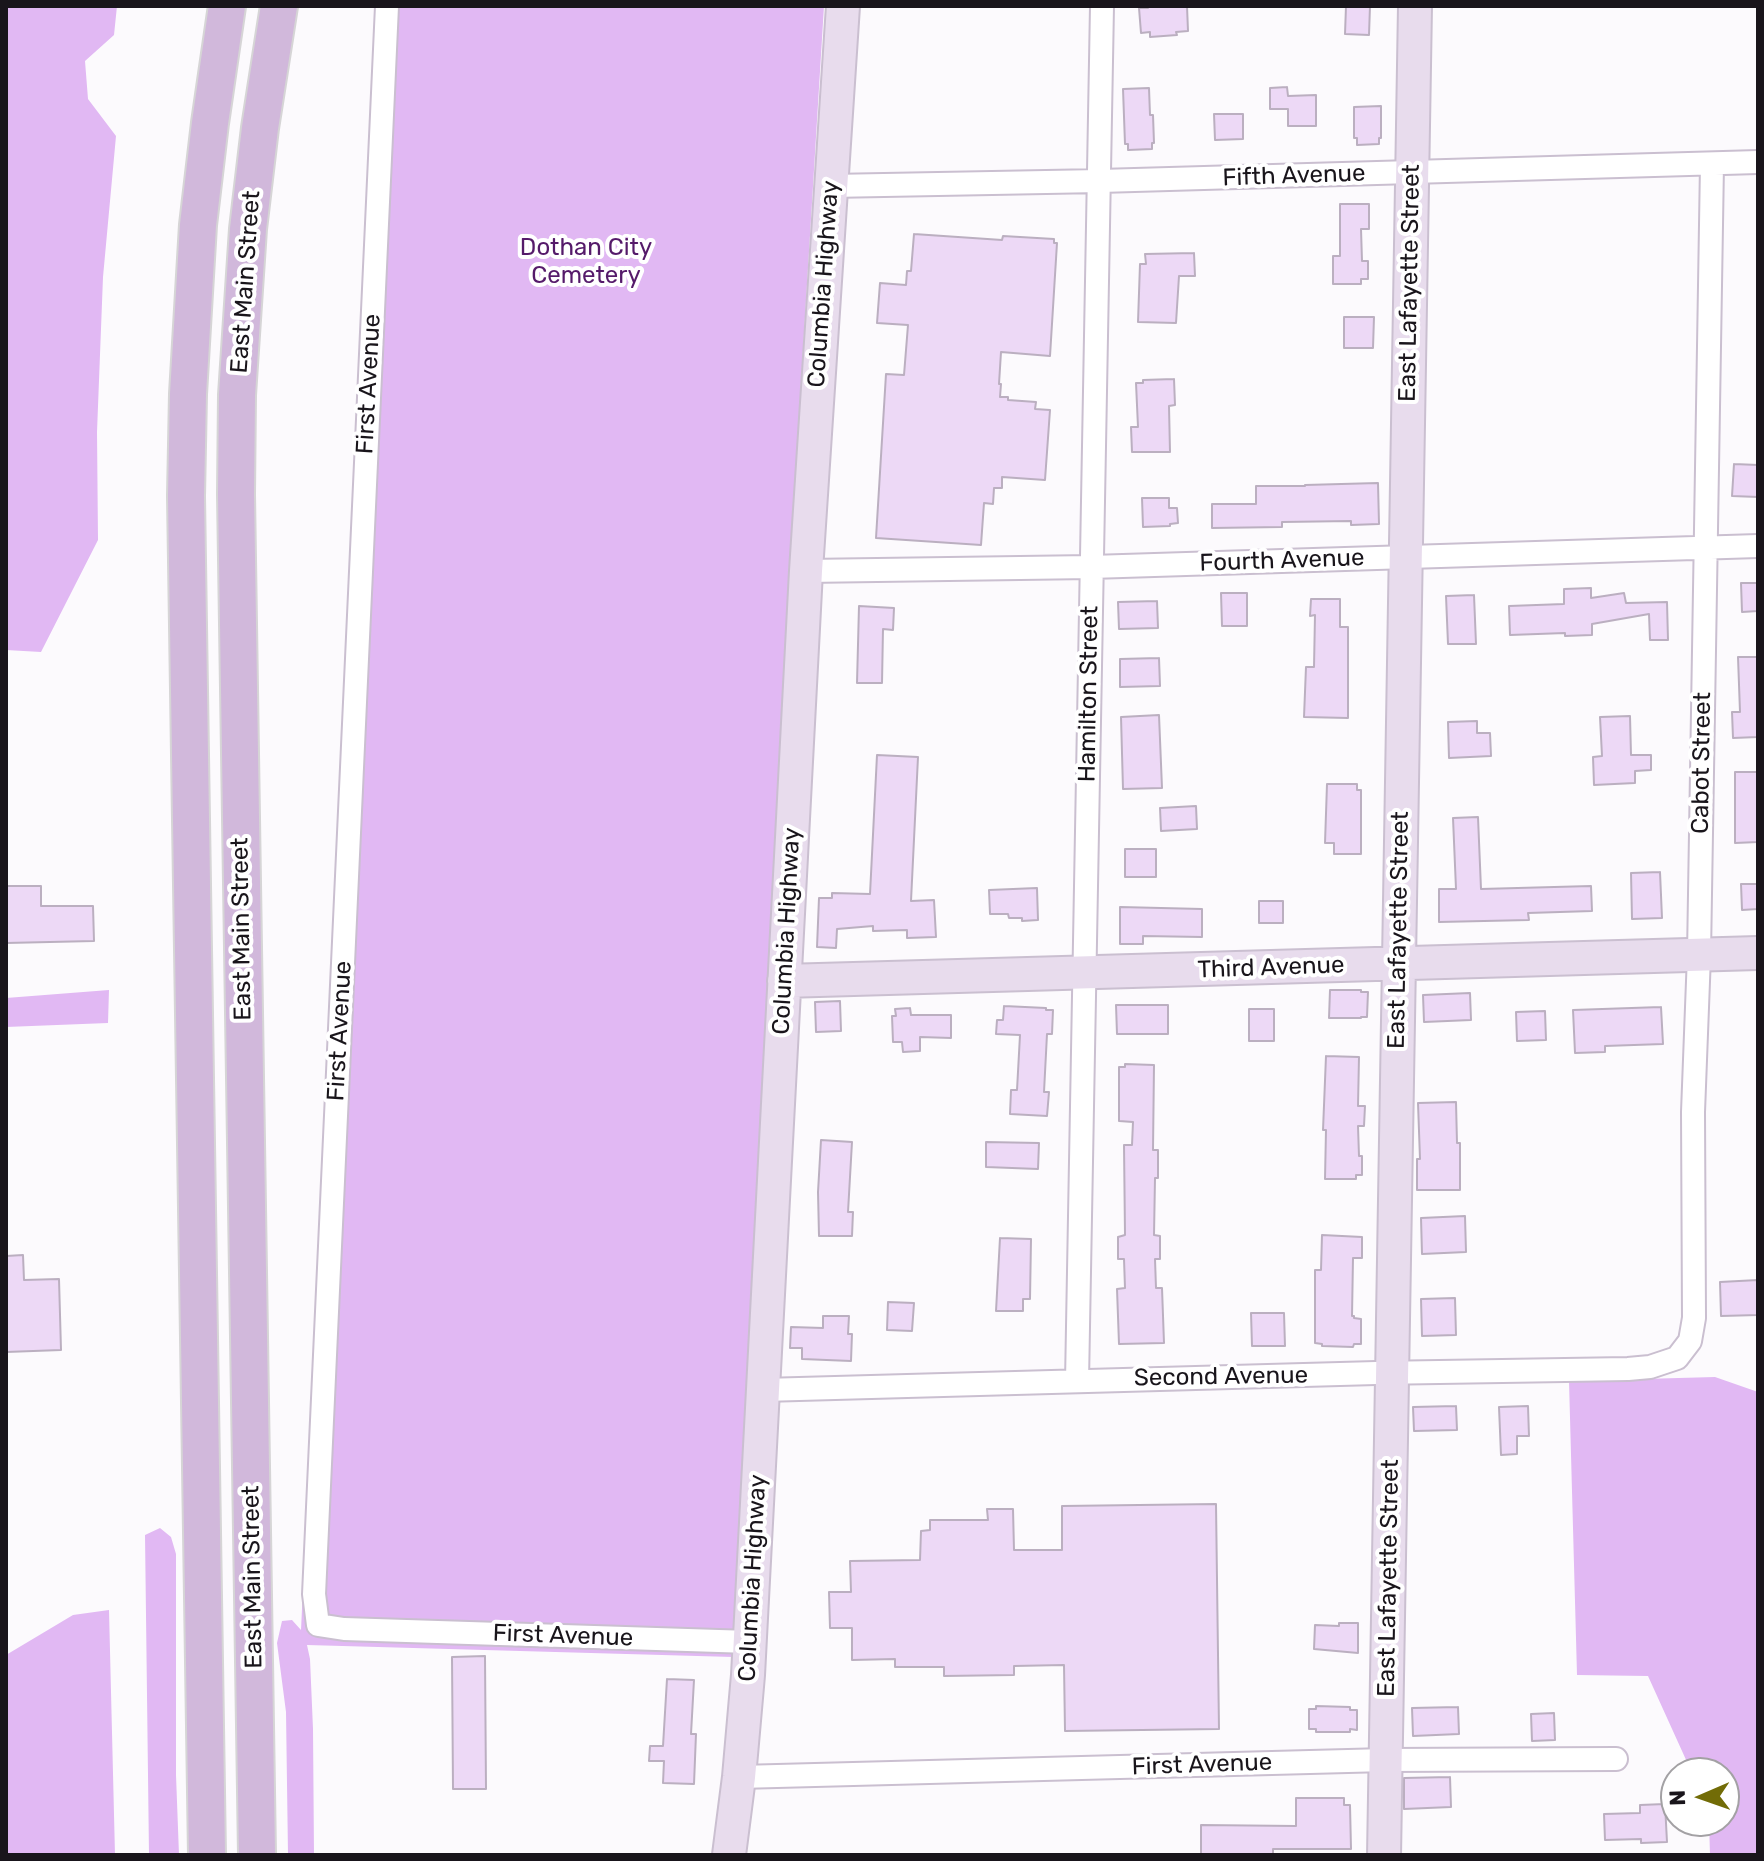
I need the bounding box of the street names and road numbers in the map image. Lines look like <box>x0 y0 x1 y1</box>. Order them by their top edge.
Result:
street label: Fifth Avenue <box>1222 159 1366 193</box>
street label: East Lafayette Street <box>1394 164 1426 402</box>
street label: Columbia Highway <box>802 180 846 388</box>
street label: East Main Street <box>225 190 267 374</box>
street label: First Avenue <box>351 313 387 455</box>
street label: Fourth Avenue <box>1199 544 1365 578</box>
street label: Hamilton Street <box>1073 606 1105 782</box>
street label: Cabot Street <box>1686 692 1718 834</box>
street label: East Lafayette Street <box>1383 811 1415 1049</box>
street label: Columbia Highway <box>767 827 807 1035</box>
street label: East Main Street <box>226 837 258 1021</box>
street label: Third Avenue <box>1197 951 1345 985</box>
street label: First Avenue <box>322 960 358 1102</box>
street label: Second Avenue <box>1134 1361 1308 1393</box>
street label: East Lafayette Street <box>1373 1459 1405 1697</box>
street label: Columbia Highway <box>733 1474 773 1682</box>
street label: East Main Street <box>237 1485 269 1669</box>
street label: First Avenue <box>492 1619 634 1653</box>
street label: First Avenue <box>1131 1748 1273 1782</box>

